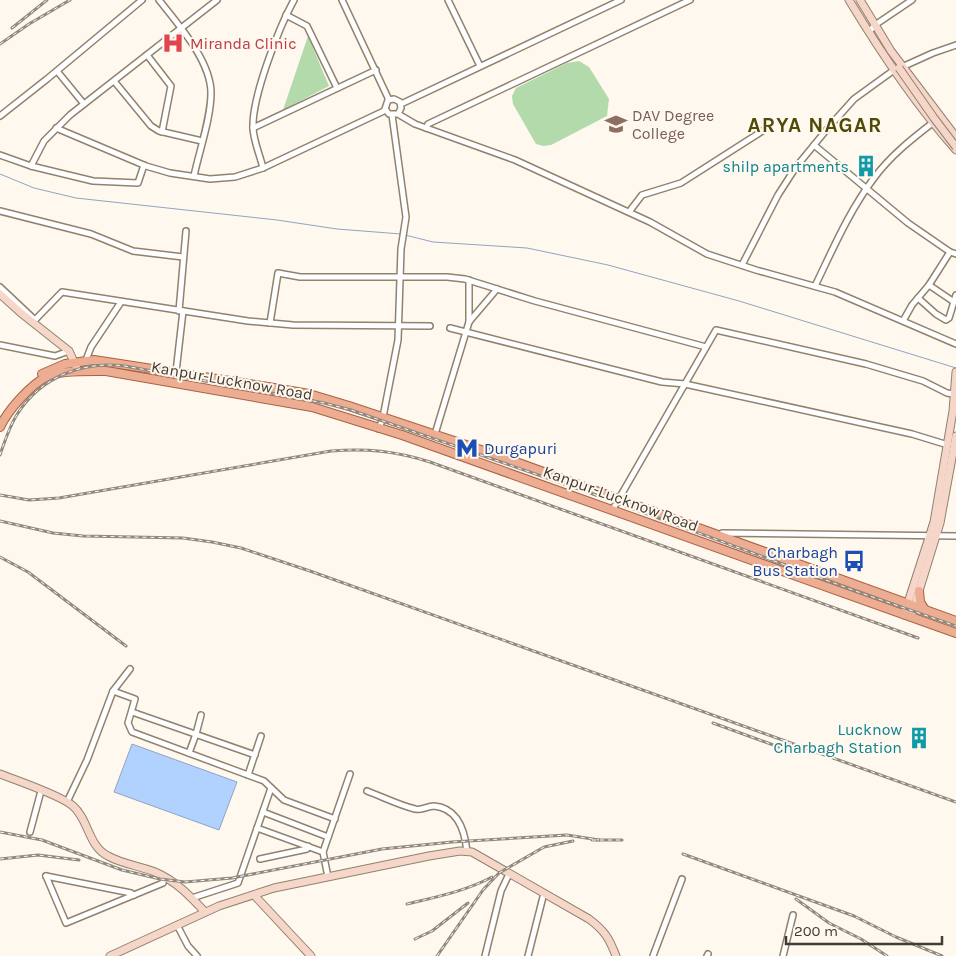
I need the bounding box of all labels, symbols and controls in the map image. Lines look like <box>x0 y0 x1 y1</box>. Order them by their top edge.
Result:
hospital icon: Miranda Clinic <box>160 30 186 56</box>
place label: Miranda Clinic <box>190 34 296 53</box>
place label: DAV Degree College <box>632 106 714 143</box>
school or university icon: DAV Degree College <box>603 111 629 137</box>
district label: ARYA NAGAR <box>748 113 882 137</box>
building icon: shilp apartments <box>853 153 879 179</box>
place label: shilp apartments <box>723 157 849 176</box>
street label: Kanpur-Lucknow Road <box>150 357 314 404</box>
metro station icon: Durgapuri <box>454 435 480 461</box>
place label: Durgapuri <box>484 439 557 458</box>
street label: Kanpur-Lucknow Road <box>541 462 701 535</box>
place label: Charbagh Bus Station <box>752 543 838 580</box>
bus stop icon: Charbagh Bus Station <box>841 548 867 574</box>
place label: Lucknow Charbagh Station <box>773 720 902 757</box>
building icon: Lucknow Charbagh Station <box>906 725 932 751</box>
scale bar <box>786 914 942 946</box>
text: 200 m <box>794 922 838 940</box>

